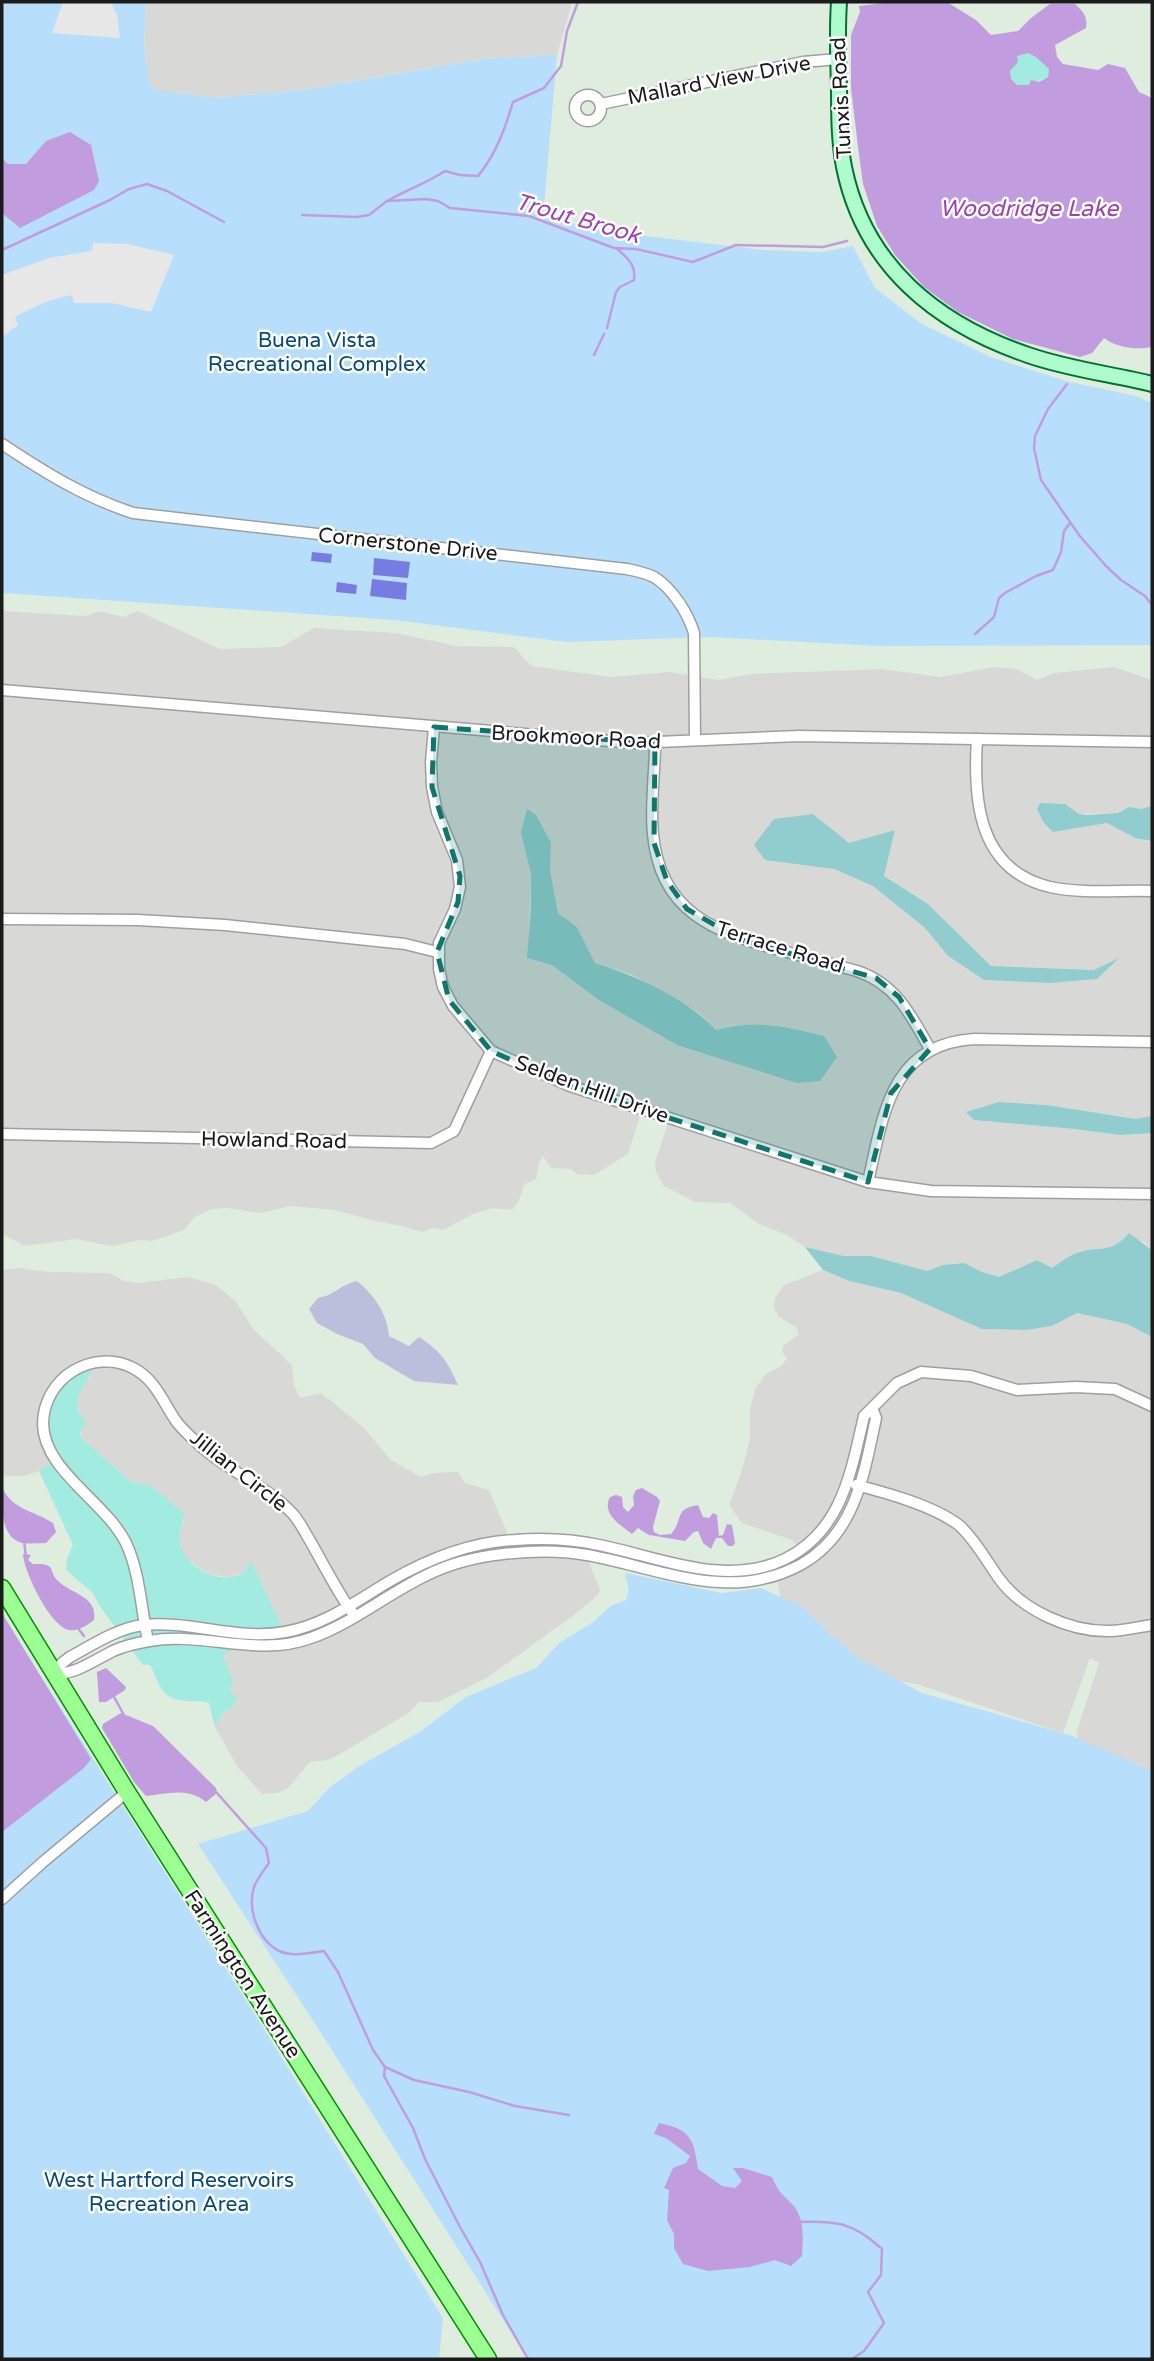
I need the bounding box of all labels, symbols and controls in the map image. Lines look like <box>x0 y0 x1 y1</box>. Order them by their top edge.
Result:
street label: Tunxis Road <box>826 36 857 160</box>
street label: Mallard View Drive <box>625 50 813 111</box>
water label: Trout Brook <box>512 188 645 251</box>
water label: Woodridge Lake <box>940 195 1120 223</box>
park label: Buena Vista Recreational Complex <box>208 328 426 377</box>
street label: Cornerstone Drive <box>317 523 499 566</box>
street label: Brookmoor Road <box>490 721 662 754</box>
street label: Terrace Road <box>713 916 847 979</box>
street label: Selden Hill Drive <box>511 1050 672 1129</box>
street label: Howland Road <box>201 1127 347 1154</box>
street label: Jillian Circle <box>185 1426 292 1517</box>
street label: Farmington Avenue <box>179 1885 306 2063</box>
park label: West Hartford Reservoirs Recreation Area <box>44 2168 294 2217</box>

